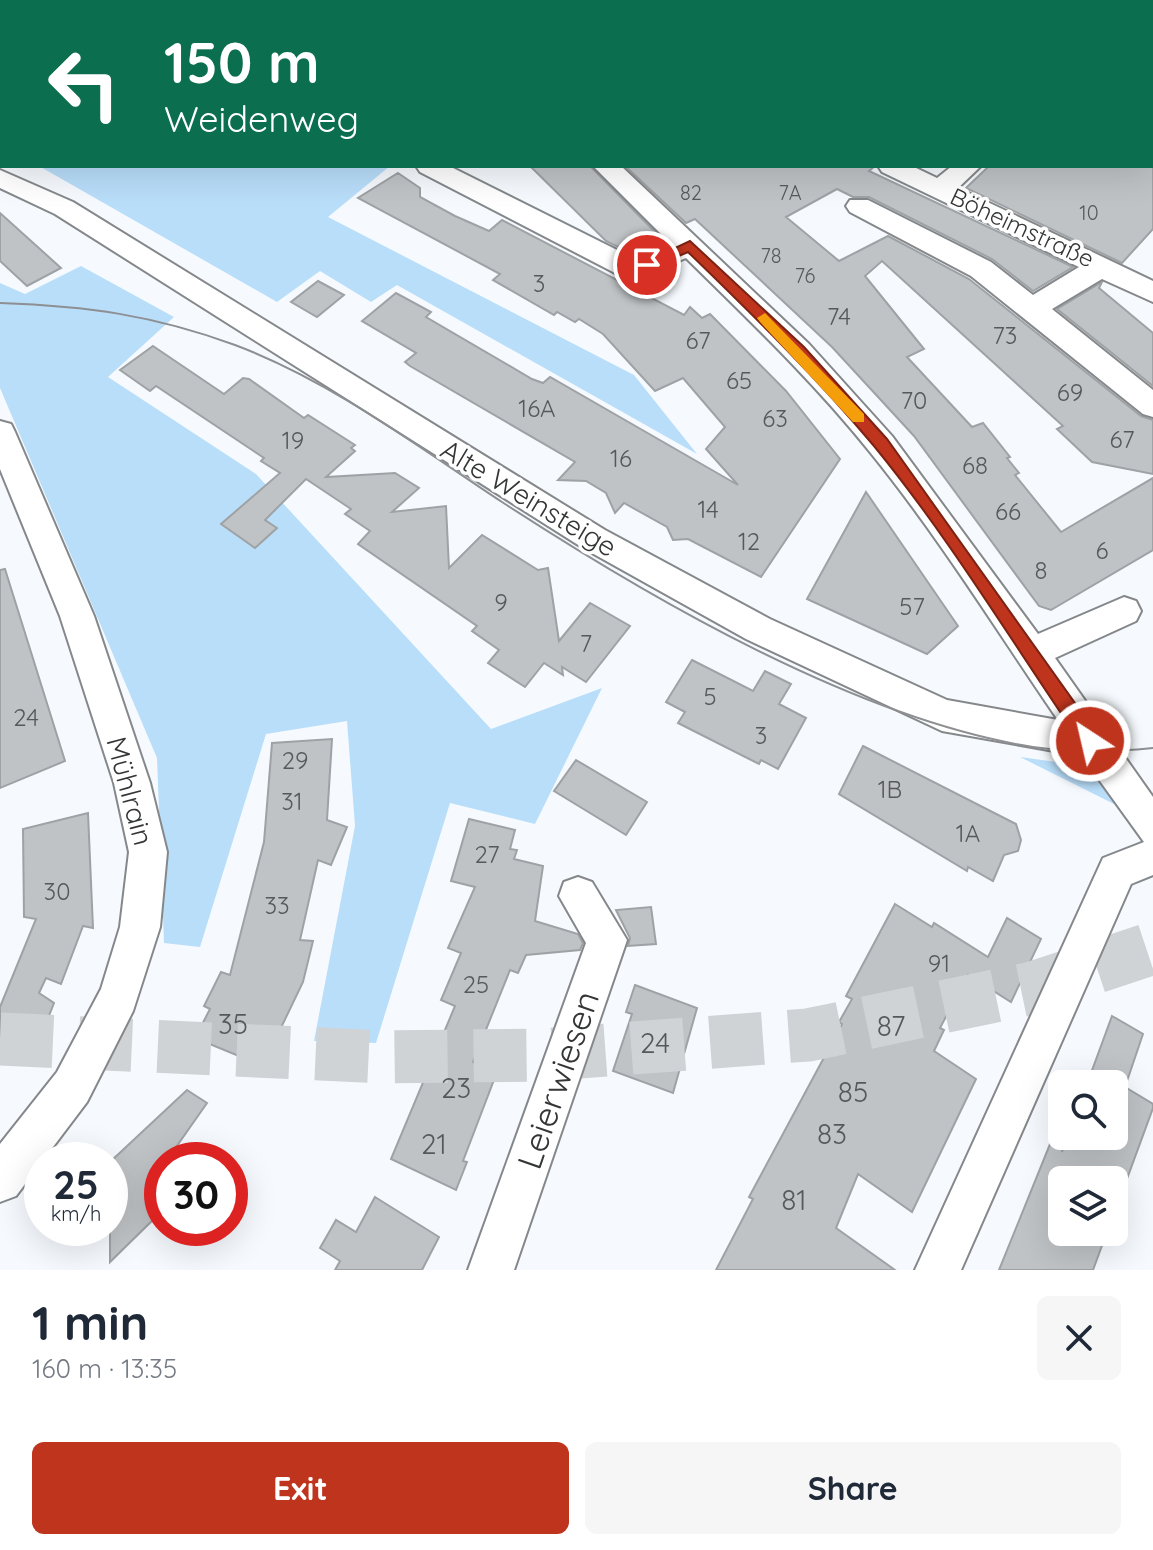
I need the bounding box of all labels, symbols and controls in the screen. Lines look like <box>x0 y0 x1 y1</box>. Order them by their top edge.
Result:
text: 150 m <box>164 27 320 97</box>
icon: left <box>32 32 136 136</box>
text: Weidenweg <box>164 96 359 141</box>
house number: 82 <box>680 180 702 205</box>
house number: 7A <box>778 180 802 205</box>
street label: Böheimstraße <box>946 181 1099 274</box>
house number: 10 <box>1079 200 1099 225</box>
pin <box>613 231 681 299</box>
icon: arrive <box>625 243 669 287</box>
house number: 78 <box>760 243 782 268</box>
house number: 76 <box>795 263 815 288</box>
house number: 3 <box>533 268 545 298</box>
house number: 74 <box>827 301 851 331</box>
house number: 73 <box>993 320 1017 350</box>
house number: 67 <box>685 325 711 355</box>
house number: 65 <box>726 365 752 395</box>
house number: 69 <box>1057 377 1083 407</box>
house number: 70 <box>901 385 927 415</box>
house number: 16A <box>518 393 556 423</box>
house number: 63 <box>762 403 788 433</box>
house number: 67 <box>1109 424 1135 454</box>
house number: 19 <box>282 425 304 455</box>
street label: Alte Weinsteige <box>435 431 624 564</box>
house number: 16 <box>610 443 632 473</box>
house number: 68 <box>962 450 988 480</box>
house number: 14 <box>697 494 719 524</box>
house number: 66 <box>995 496 1021 526</box>
house number: 12 <box>738 526 760 556</box>
house number: 6 <box>1096 535 1109 565</box>
house number: 8 <box>1035 555 1047 585</box>
house number: 9 <box>494 587 508 617</box>
house number: 57 <box>899 591 925 621</box>
house number: 7 <box>580 628 592 658</box>
house number: 5 <box>703 681 717 711</box>
position arrow <box>1048 699 1132 783</box>
house number: 24 <box>13 702 39 732</box>
house number: 3 <box>755 720 767 750</box>
street label: Mühlrain <box>99 733 162 849</box>
house number: 29 <box>282 745 308 775</box>
house number: 1B <box>878 774 902 804</box>
house number: 31 <box>281 786 303 816</box>
house number: 1A <box>956 818 980 848</box>
house number: 27 <box>474 839 500 869</box>
house number: 30 <box>44 876 70 906</box>
house number: 33 <box>264 890 290 920</box>
house number: 91 <box>928 948 950 978</box>
house number: 25 <box>463 969 489 999</box>
street label: Leierwiesen <box>507 985 608 1175</box>
house number: 35 <box>218 1006 248 1041</box>
house number: 87 <box>877 1008 905 1043</box>
house number: 24 <box>640 1025 670 1060</box>
house number: 23 <box>441 1070 471 1105</box>
map controls <box>1048 1070 1128 1246</box>
button: search <box>1048 1070 1128 1150</box>
house number: 85 <box>838 1074 868 1109</box>
house number: 83 <box>817 1116 847 1151</box>
house number: 21 <box>421 1126 447 1161</box>
speed limit sign: 30 <box>144 1142 248 1246</box>
text: 25 <box>53 1159 99 1209</box>
button: layers <box>1048 1166 1128 1246</box>
house number: 81 <box>781 1182 807 1217</box>
text: km/h <box>51 1201 101 1226</box>
text: 1 min <box>32 1292 148 1352</box>
button: close <box>1037 1296 1121 1380</box>
text: 160 m · 13:35 <box>32 1352 177 1385</box>
button: Exit <box>32 1442 569 1534</box>
button: Share <box>585 1442 1121 1534</box>

